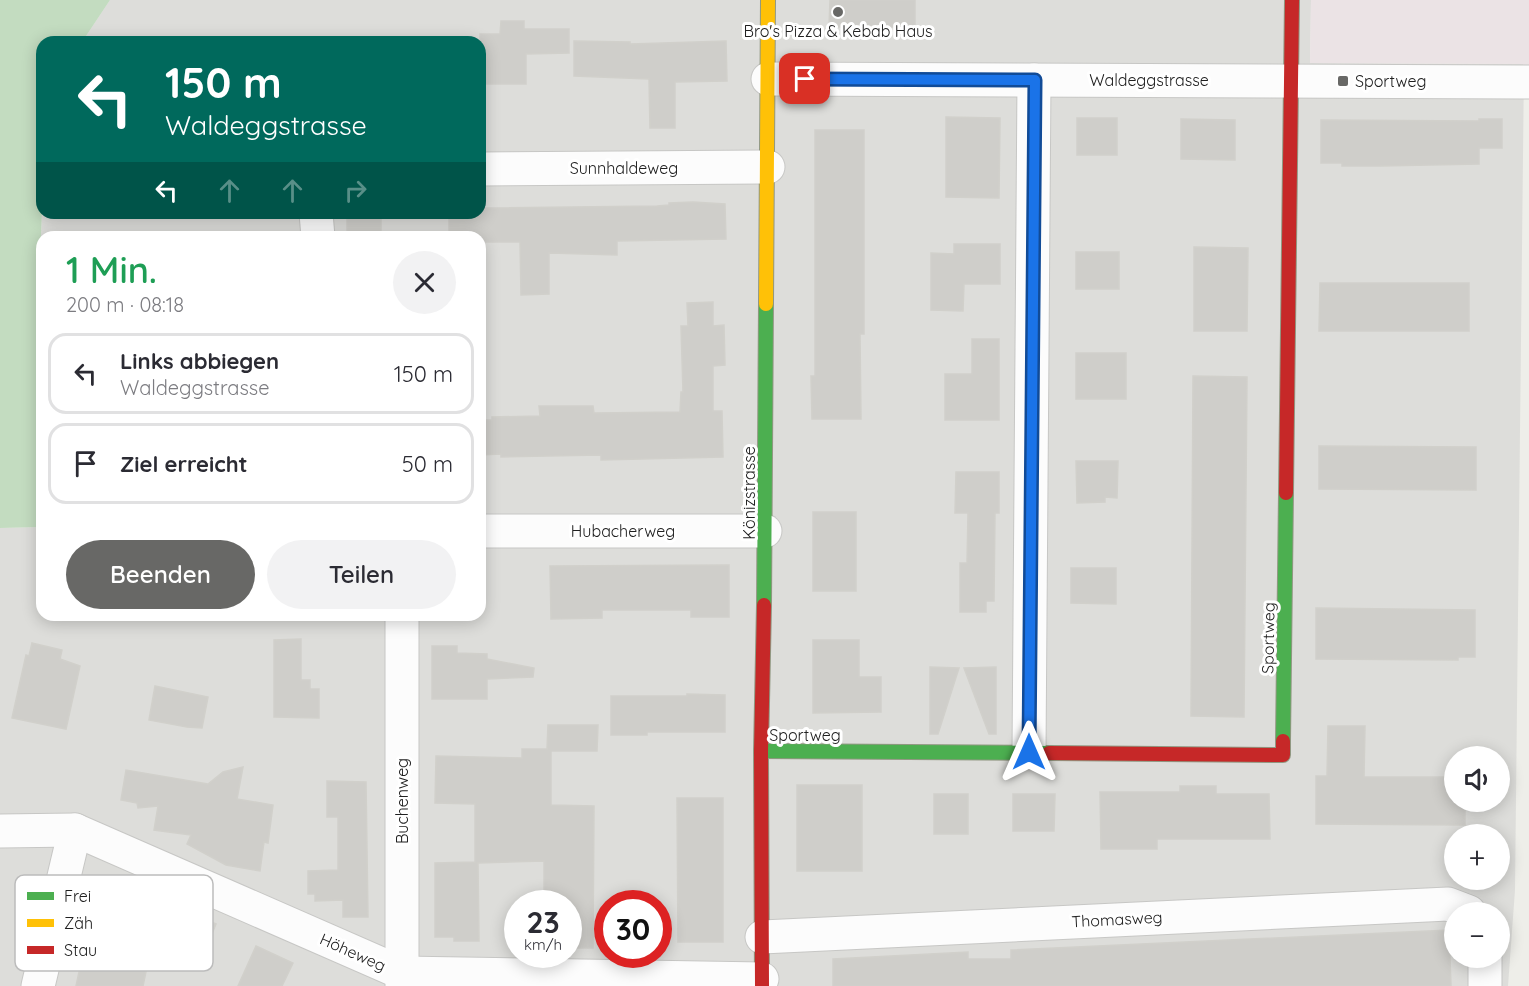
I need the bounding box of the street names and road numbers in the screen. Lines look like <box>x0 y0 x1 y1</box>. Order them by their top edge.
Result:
street label: Waldeggstrasse <box>1089 70 1209 90</box>
street label: Sunnhaldeweg <box>570 158 678 178</box>
street label: Könizstrasse <box>739 446 759 540</box>
street label: Hubacherweg <box>571 521 675 541</box>
street label: Sportweg <box>1257 602 1279 674</box>
street label: Sportweg <box>769 725 841 745</box>
street label: Buchenweg <box>392 758 412 844</box>
street label: Thomasweg <box>1071 907 1163 931</box>
street label: Höheweg <box>317 929 389 975</box>

